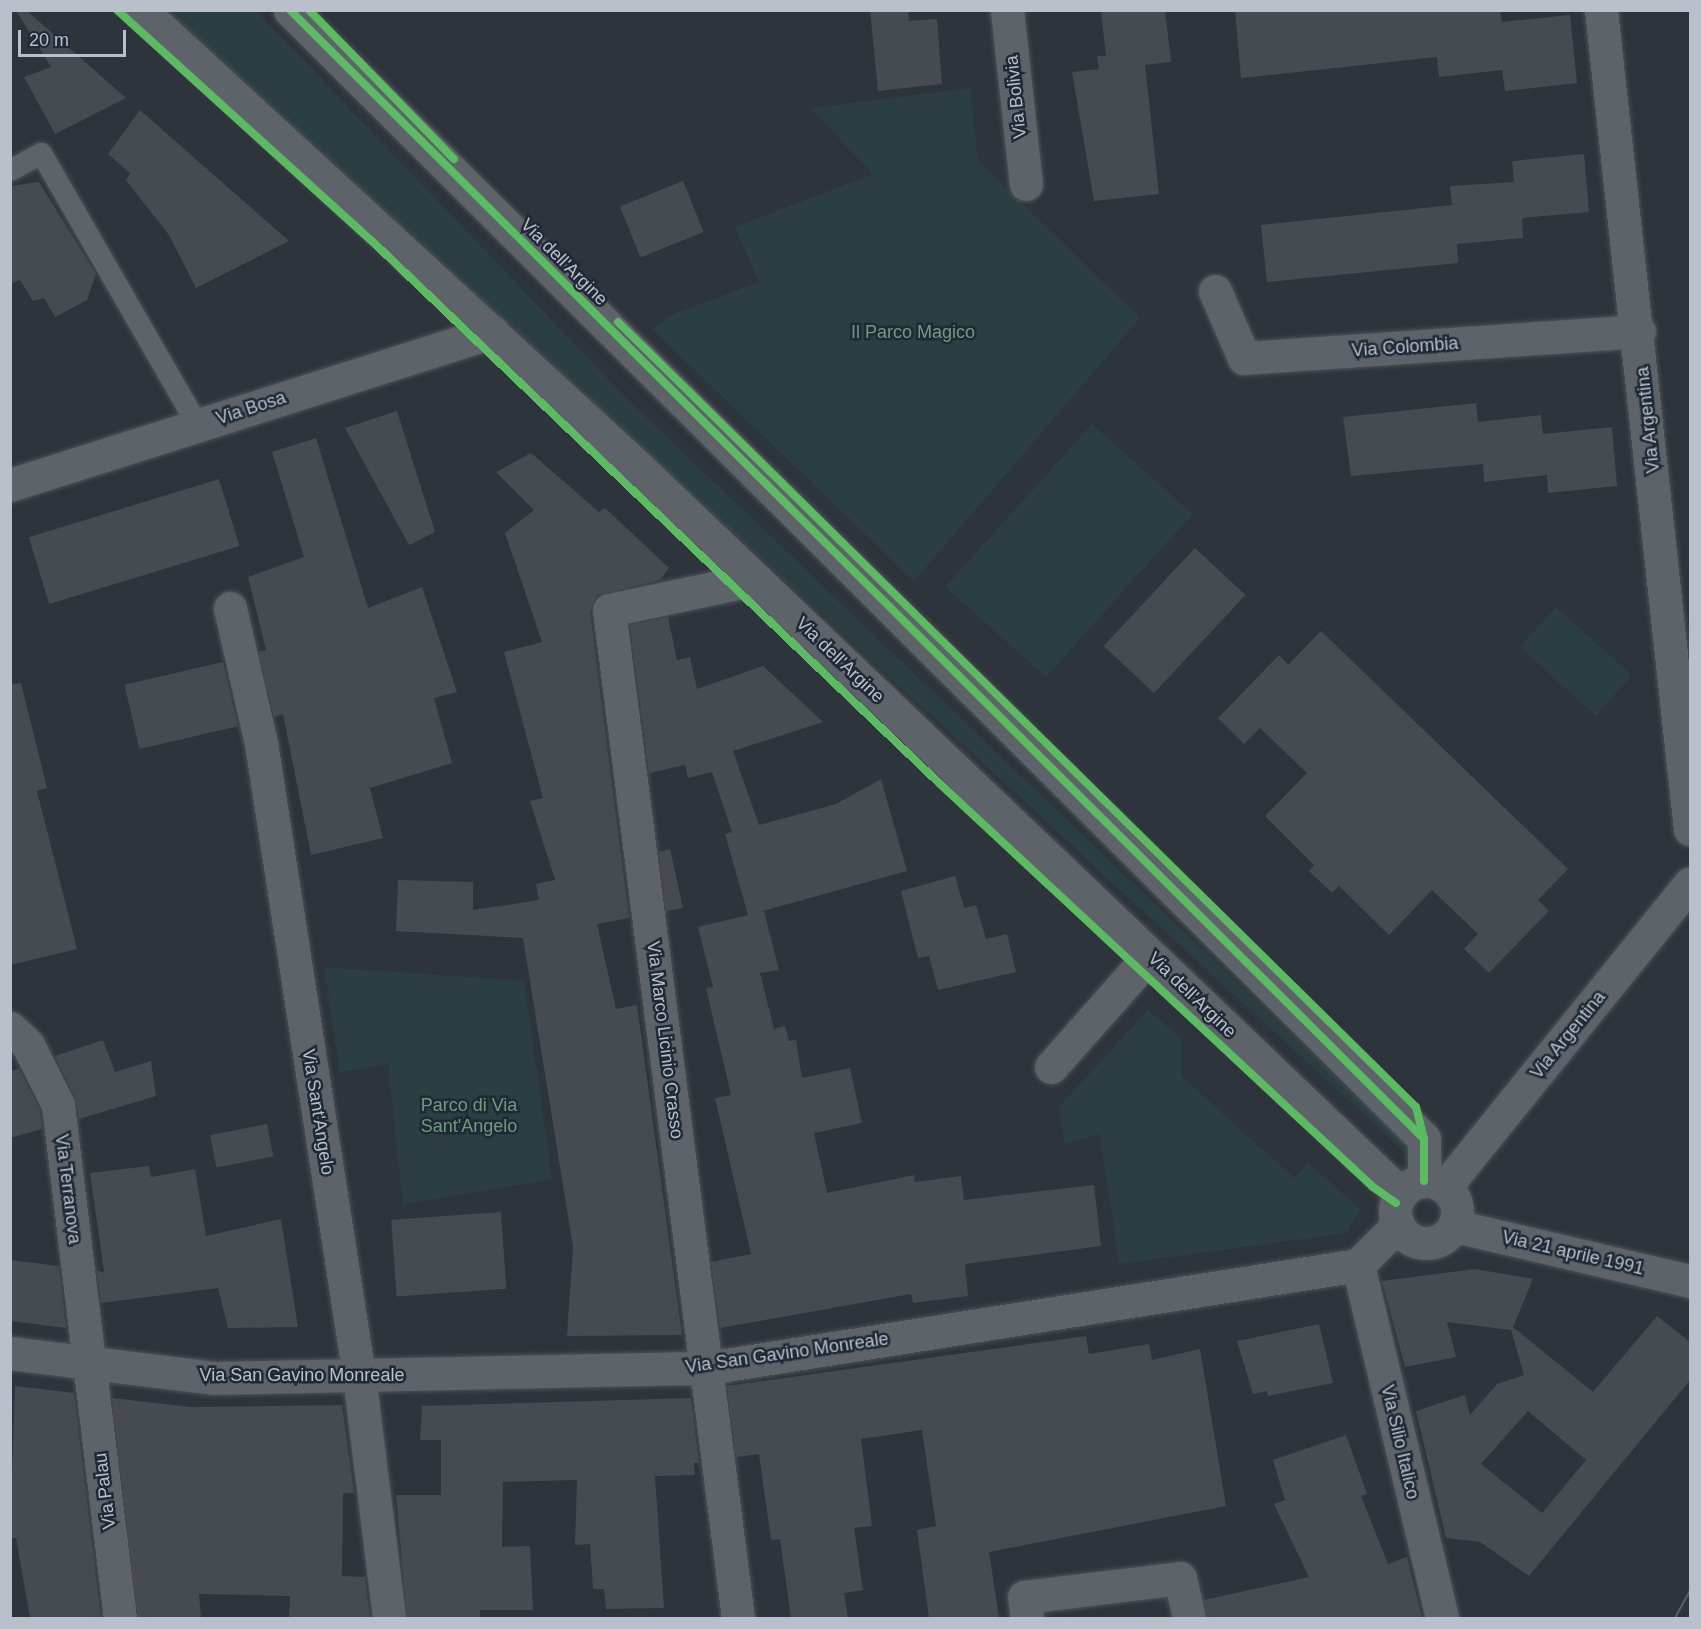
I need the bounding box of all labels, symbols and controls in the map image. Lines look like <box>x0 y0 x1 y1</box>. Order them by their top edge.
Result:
scale bar <box>21 18 129 56</box>
text: 20 m <box>29 30 69 50</box>
street label: Via Bolivia <box>1001 54 1031 140</box>
street label: Via dell'Argine <box>516 214 612 310</box>
park label: Il Parco Magico <box>851 321 975 343</box>
street label: Via Colombia <box>1351 333 1459 361</box>
street label: Via Argentina <box>1632 365 1664 475</box>
street label: Via Bosa <box>214 387 288 429</box>
street label: Via dell'Argine <box>791 613 889 707</box>
street label: Via Marco Licinio Crasso <box>642 940 688 1140</box>
street label: Via dell'Argine <box>1143 948 1241 1042</box>
street label: Via Argentina <box>1526 986 1610 1084</box>
street label: Via Sant'Angelo <box>297 1047 339 1177</box>
park label: Parco di Via Sant'Angelo <box>421 1095 517 1138</box>
street label: Via Terranova <box>51 1133 85 1245</box>
street label: Via 21 aprile 1991 <box>1500 1226 1646 1280</box>
street label: Via San Gavino Monreale <box>684 1328 890 1378</box>
street label: Via San Gavino Monreale <box>200 1364 404 1386</box>
street label: Via Silio Italico <box>1376 1383 1424 1501</box>
street label: Via Palau <box>90 1452 120 1530</box>

